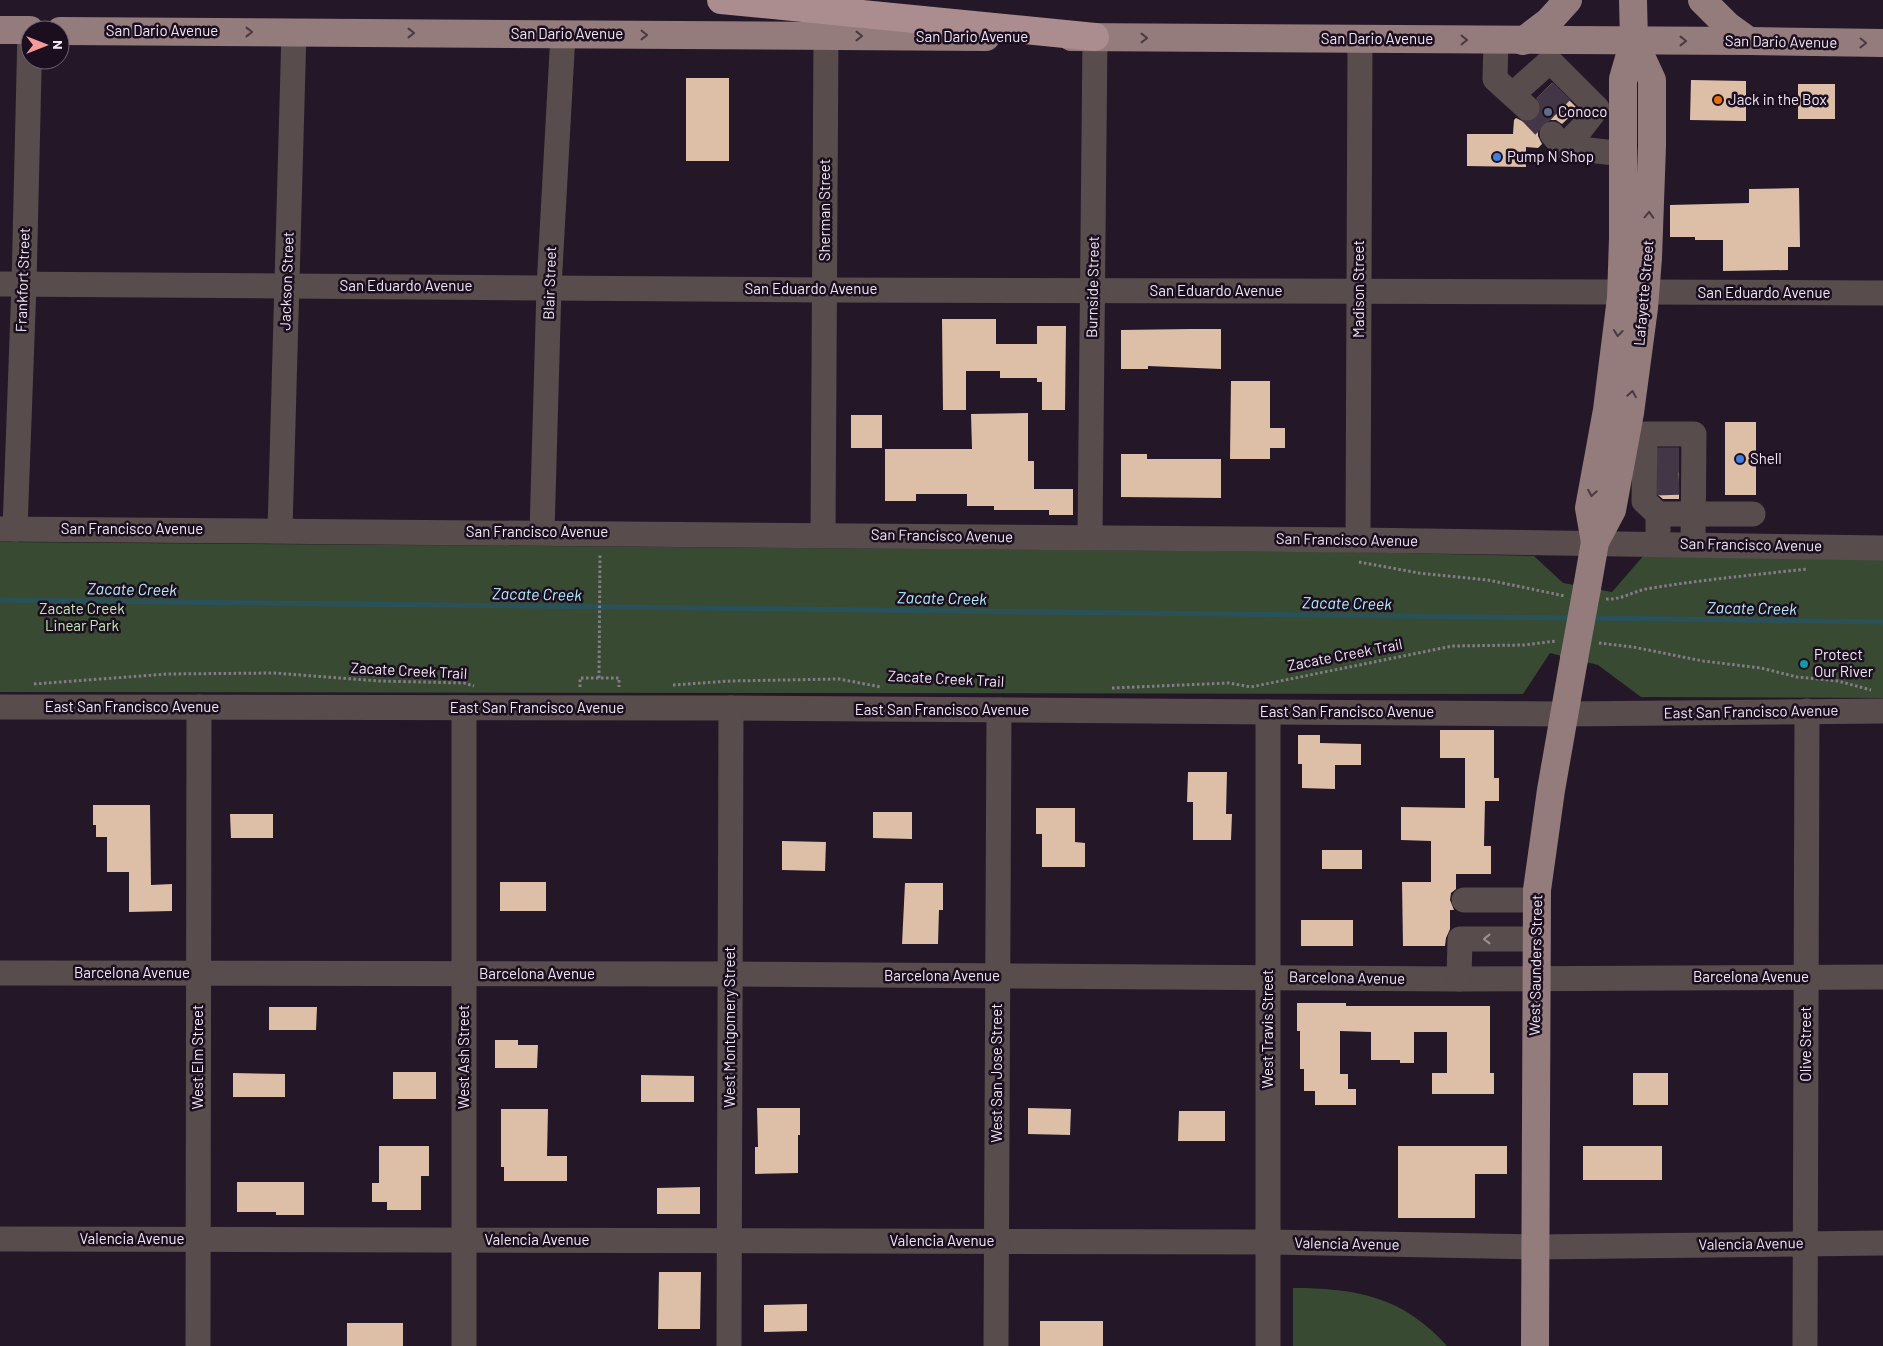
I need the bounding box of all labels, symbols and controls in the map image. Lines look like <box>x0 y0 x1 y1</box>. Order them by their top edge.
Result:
north arrow <box>20 20 70 70</box>
street label: San Dario Avenue <box>106 21 218 39</box>
street label: San Dario Avenue <box>511 24 623 42</box>
one-way arrow <box>245 27 253 37</box>
street label: San Dario Avenue <box>916 27 1028 45</box>
one-way arrow <box>408 28 415 38</box>
one-way arrow <box>640 29 648 40</box>
street label: San Dario Avenue <box>1321 29 1433 47</box>
one-way arrow <box>855 31 863 41</box>
street label: San Dario Avenue <box>1725 31 1837 51</box>
one-way arrow <box>1140 33 1148 43</box>
one-way arrow <box>1460 35 1468 45</box>
one-way arrow <box>1679 36 1687 46</box>
one-way arrow <box>1859 38 1867 48</box>
text: N <box>50 40 67 50</box>
place label: Jack in the Box <box>1728 90 1827 108</box>
marker: Jack in the Box <box>1712 94 1724 106</box>
place label: Conoco <box>1558 102 1607 120</box>
marker: Conoco <box>1542 106 1554 118</box>
place label: Pump N Shop <box>1507 147 1594 165</box>
marker: Pump N Shop <box>1491 151 1503 163</box>
street label: Sherman Street <box>815 159 833 261</box>
one-way arrow <box>1644 211 1655 219</box>
street label: Frankfort Street <box>11 227 33 333</box>
street label: Jackson Street <box>275 231 297 331</box>
street label: Burnside Street <box>1082 236 1102 338</box>
street label: Lafayette Street <box>1629 239 1657 346</box>
street label: Madison Street <box>1349 240 1367 338</box>
street label: Blair Street <box>539 246 559 320</box>
street label: San Eduardo Avenue <box>340 276 472 294</box>
street label: San Eduardo Avenue <box>745 279 877 297</box>
street label: San Eduardo Avenue <box>1150 281 1282 299</box>
street label: San Eduardo Avenue <box>1698 283 1830 301</box>
one-way arrow <box>1612 329 1623 337</box>
one-way arrow <box>1627 390 1637 399</box>
place label: Shell <box>1750 449 1782 467</box>
marker: Shell <box>1734 453 1746 465</box>
one-way arrow <box>1587 489 1598 497</box>
street label: San Francisco Avenue <box>61 519 203 537</box>
street label: San Francisco Avenue <box>466 522 608 540</box>
street label: San Francisco Avenue <box>871 525 1013 545</box>
street label: San Francisco Avenue <box>1276 529 1418 549</box>
street label: San Francisco Avenue <box>1680 534 1822 554</box>
water label: Zacate Creek <box>87 578 177 599</box>
water label: Zacate Creek <box>492 583 582 604</box>
water label: Zacate Creek <box>897 587 987 608</box>
water label: Zacate Creek <box>1302 592 1392 613</box>
water label: Zacate Creek <box>1707 597 1797 618</box>
park label: Zacate Creek Linear Park <box>39 599 125 634</box>
street label: Zacate Creek Trail <box>1286 634 1404 674</box>
place label: Protect Our River <box>1814 645 1874 680</box>
street label: Zacate Creek Trail <box>350 658 468 682</box>
marker: Protect Our River <box>1798 658 1810 670</box>
street label: Zacate Creek Trail <box>887 666 1005 690</box>
street label: East San Francisco Avenue <box>45 697 219 715</box>
street label: East San Francisco Avenue <box>450 698 624 716</box>
street label: East San Francisco Avenue <box>855 700 1029 718</box>
street label: East San Francisco Avenue <box>1663 700 1839 722</box>
street label: East San Francisco Avenue <box>1260 702 1434 720</box>
street label: West Saunders Street <box>1525 894 1545 1036</box>
one-way arrow <box>1483 934 1491 944</box>
street label: West Montgomery Street <box>720 946 738 1108</box>
street label: Barcelona Avenue <box>74 963 190 981</box>
street label: Barcelona Avenue <box>479 964 595 982</box>
street label: Barcelona Avenue <box>884 966 1000 984</box>
street label: Barcelona Avenue <box>1289 967 1405 987</box>
street label: Barcelona Avenue <box>1693 967 1809 985</box>
street label: West Travis Street <box>1258 970 1276 1088</box>
street label: West San Jose Street <box>987 1003 1005 1143</box>
street label: West Elm Street <box>188 1005 206 1109</box>
street label: West Ash Street <box>454 1005 472 1109</box>
street label: Olive Street <box>1796 1006 1814 1082</box>
street label: Valencia Avenue <box>79 1229 185 1247</box>
street label: Valencia Avenue <box>484 1230 590 1248</box>
street label: Valencia Avenue <box>889 1231 995 1249</box>
street label: Valencia Avenue <box>1294 1233 1400 1253</box>
street label: Valencia Avenue <box>1698 1233 1804 1253</box>

